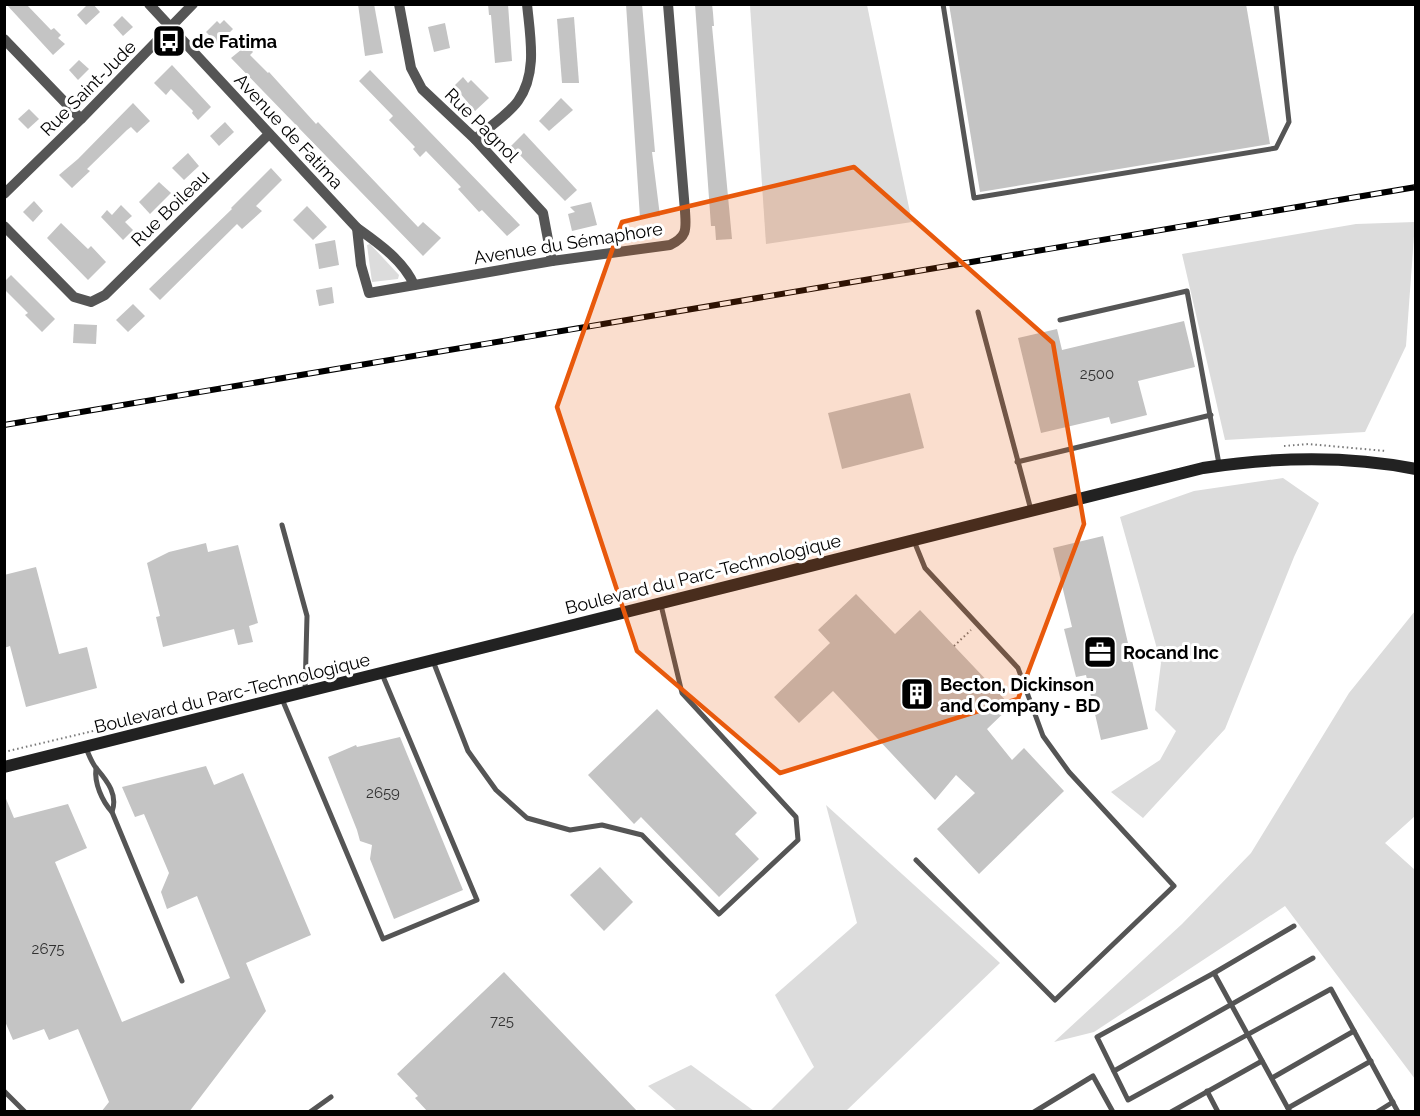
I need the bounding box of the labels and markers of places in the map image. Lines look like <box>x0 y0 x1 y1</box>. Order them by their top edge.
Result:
bus stop icon: de Fatima <box>151 23 187 59</box>
place label: de Fatima <box>192 31 277 52</box>
office icon: Rocand Inc <box>1082 634 1118 670</box>
place label: Rocand Inc <box>1123 642 1219 663</box>
place label: Becton, Dickinson and Company - BD <box>940 674 1100 716</box>
building icon: Becton, Dickinson and Company - BD <box>899 676 935 712</box>

